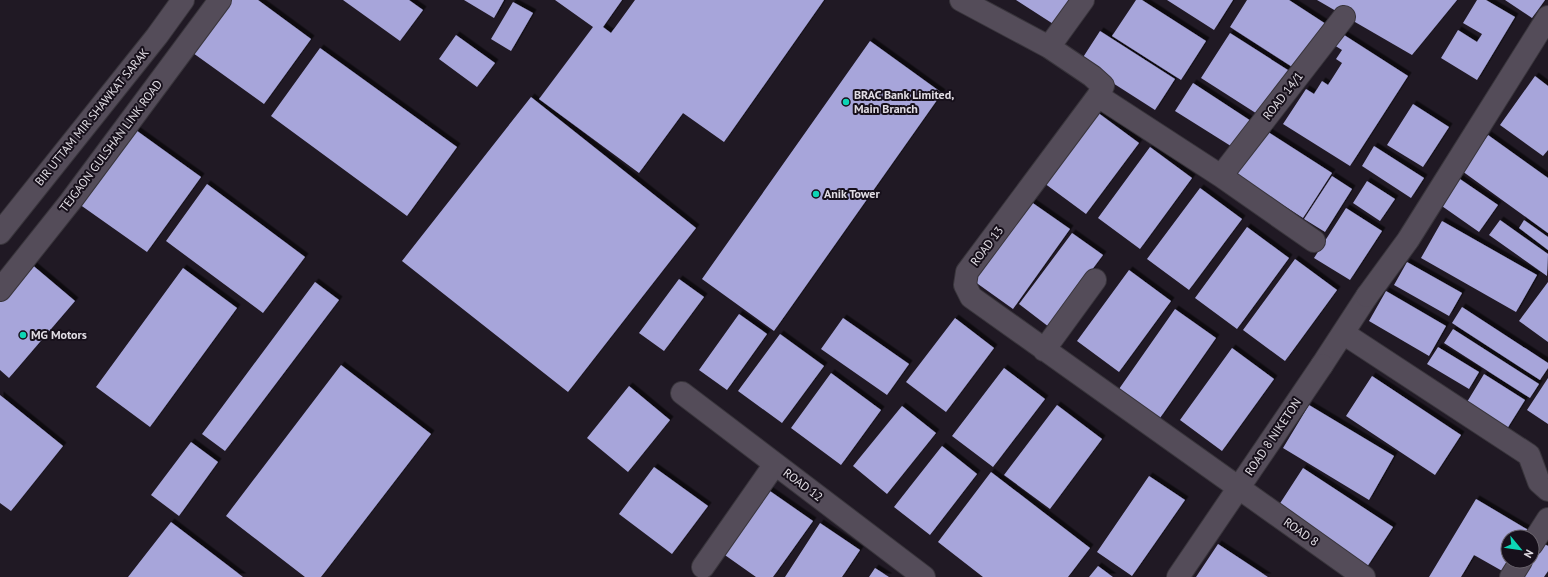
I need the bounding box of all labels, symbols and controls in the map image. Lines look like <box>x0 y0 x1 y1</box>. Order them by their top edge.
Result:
street label: BIR UTTAM MIR SHAWKAT SARAK <box>31 45 152 188</box>
street label: ROAD 14/1 <box>1259 69 1306 123</box>
street label: TEJGAON GULSHAN LINK ROAD <box>56 77 165 215</box>
place label: BRAC Bank Limited, Main Branch <box>854 87 954 116</box>
marker: BRAC Bank Limited, Main Branch <box>841 97 851 107</box>
place label: Anik Tower <box>824 186 880 201</box>
marker: Anik Tower <box>811 189 821 199</box>
street label: ROAD 13 <box>967 223 1006 268</box>
place label: MG Motors <box>31 327 87 342</box>
marker: MG Motors <box>18 330 28 340</box>
street label: ROAD 8 NIKETON <box>1241 395 1304 478</box>
street label: ROAD 12 <box>781 465 826 504</box>
street label: ROAD 8 <box>1281 514 1322 549</box>
north arrow <box>1500 529 1540 569</box>
text: N <box>1521 547 1537 560</box>

